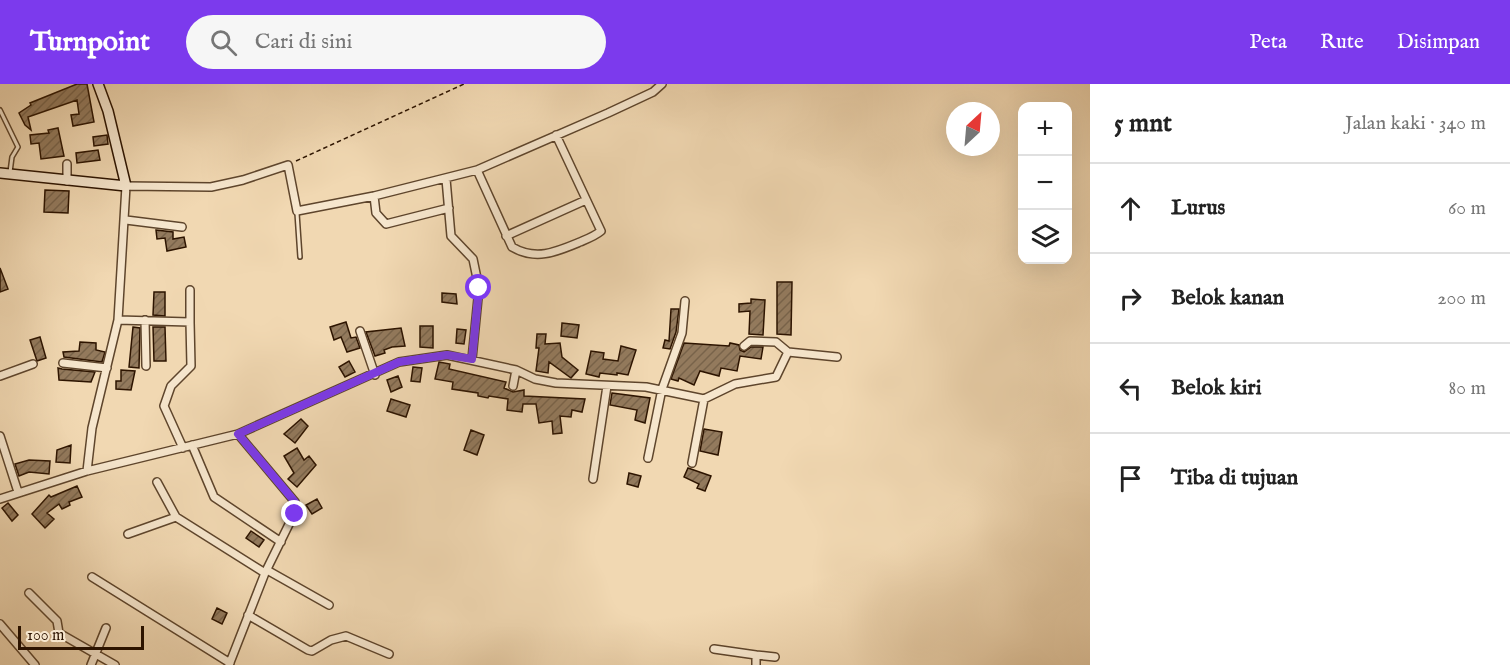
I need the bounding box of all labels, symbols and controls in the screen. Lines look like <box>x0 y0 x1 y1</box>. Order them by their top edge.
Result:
search box <box>186 15 606 69</box>
text: Turnpoint <box>30 25 150 60</box>
icon: search <box>207 26 240 59</box>
text: Cari di sini <box>255 28 352 56</box>
text: Peta <box>1249 29 1287 56</box>
text: Rute <box>1320 29 1364 56</box>
text: Disimpan <box>1397 29 1480 56</box>
north arrow <box>946 102 1000 156</box>
map controls <box>1018 102 1072 264</box>
button: + <box>1018 102 1072 156</box>
text: 5 mnt <box>1114 107 1172 140</box>
text: Jalan kaki · 340 m <box>1345 111 1486 136</box>
button: − <box>1018 156 1072 210</box>
icon: ahead <box>1114 192 1147 225</box>
text: Lurus <box>1171 194 1225 222</box>
text: 60 m <box>1448 196 1486 221</box>
button: layers <box>1018 210 1072 264</box>
route start <box>465 274 491 300</box>
icon: right <box>1114 282 1147 315</box>
text: Belok kanan <box>1171 284 1284 312</box>
text: 200 m <box>1437 286 1486 311</box>
icon: left <box>1114 372 1147 405</box>
text: Belok kiri <box>1171 374 1262 402</box>
text: 80 m <box>1449 376 1486 401</box>
icon: arrive <box>1114 462 1147 495</box>
text: Tiba di tujuan <box>1171 464 1298 492</box>
route end <box>281 500 307 526</box>
scale bar <box>18 623 144 650</box>
text: 100 m <box>27 626 64 646</box>

